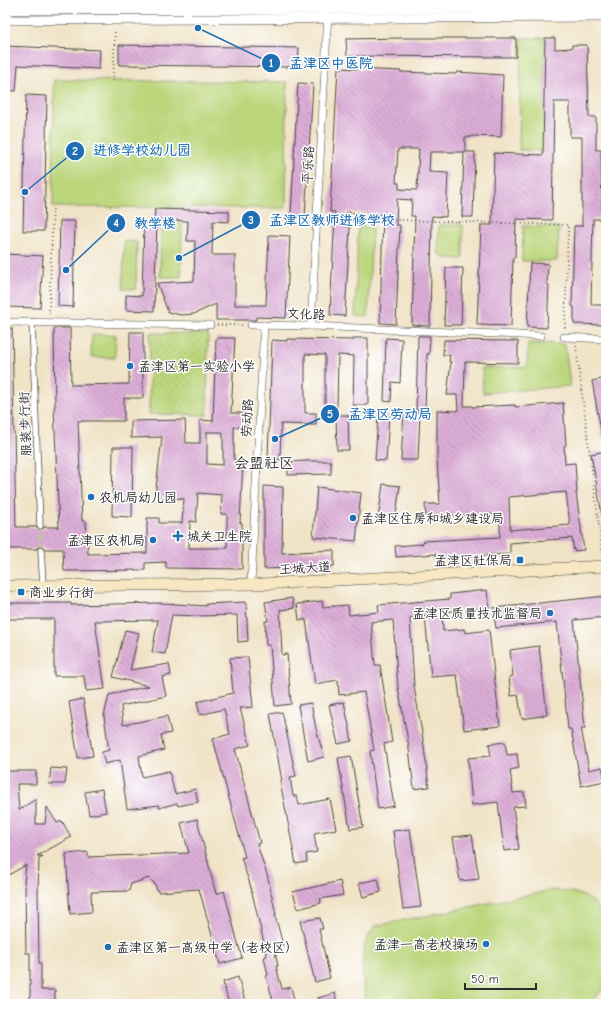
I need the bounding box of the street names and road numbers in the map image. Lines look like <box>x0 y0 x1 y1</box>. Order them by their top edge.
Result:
street label: 平乐路 <box>299 145 317 185</box>
street label: 文化路 <box>286 306 326 322</box>
street label: 服装步行街 <box>16 391 34 457</box>
street label: 劳动路 <box>238 398 256 438</box>
street label: 王城大道 <box>279 559 331 577</box>

